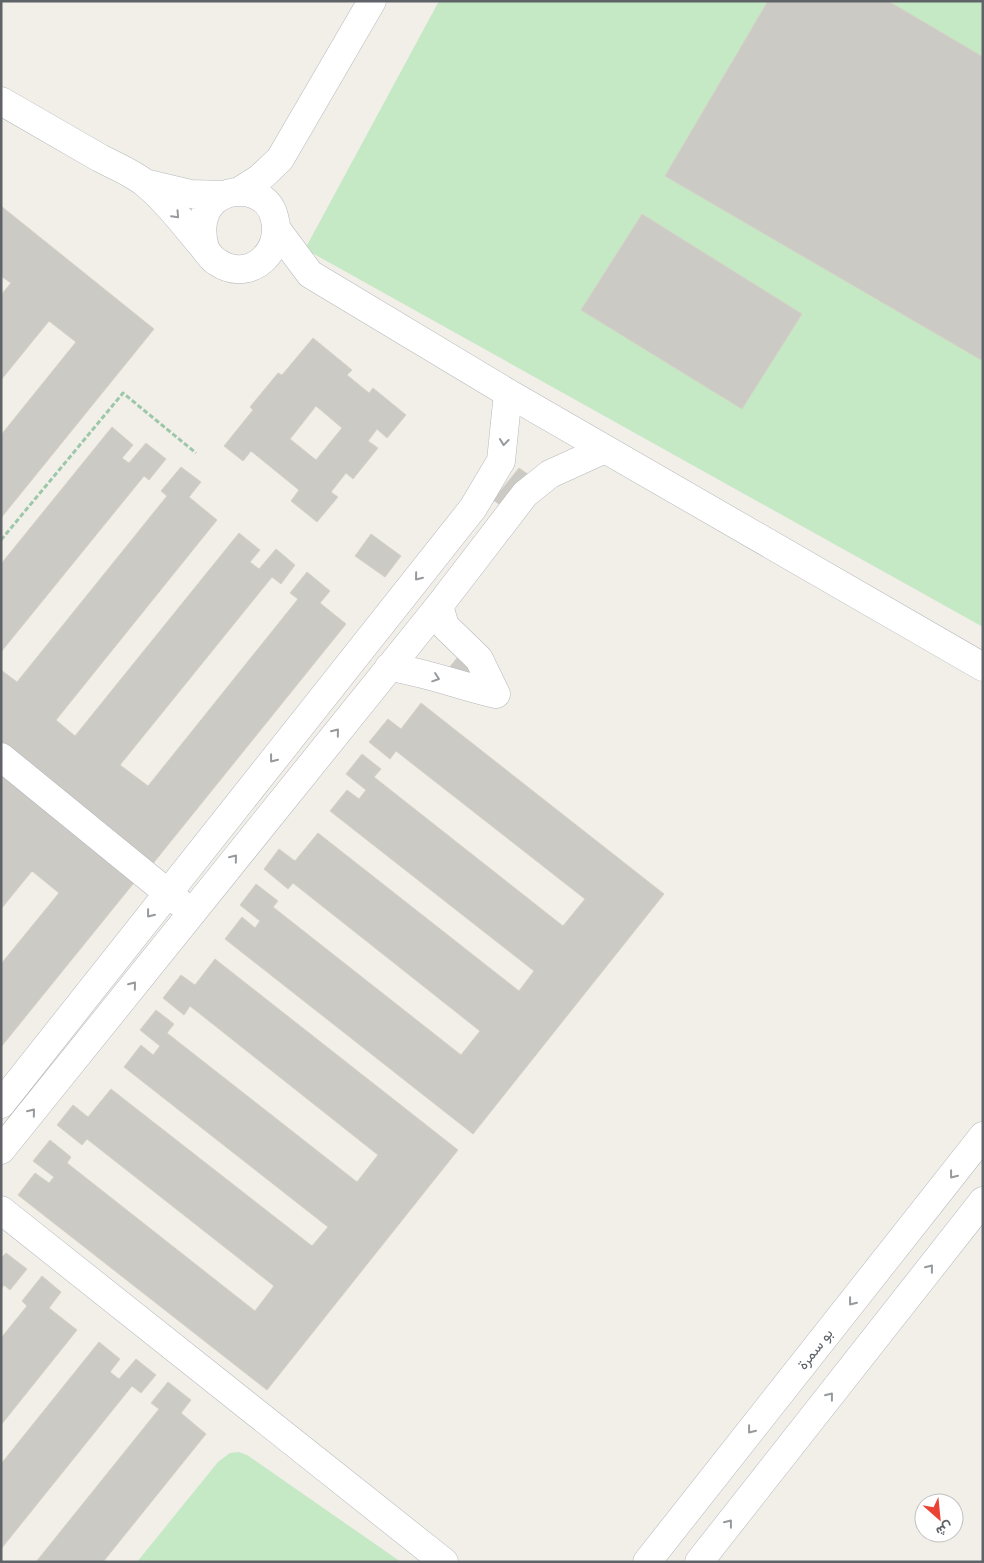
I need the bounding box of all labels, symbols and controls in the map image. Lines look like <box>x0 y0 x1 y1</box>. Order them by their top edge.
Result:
one-way arrow <box>170 210 179 219</box>
one-way arrow <box>499 438 510 446</box>
one-way arrow <box>416 571 424 580</box>
one-way arrow <box>431 672 440 682</box>
one-way arrow <box>331 728 340 737</box>
one-way arrow <box>271 753 279 762</box>
one-way arrow <box>229 855 237 864</box>
one-way arrow <box>148 908 156 917</box>
one-way arrow <box>127 982 135 991</box>
one-way arrow <box>26 1109 34 1118</box>
one-way arrow <box>949 1169 958 1178</box>
one-way arrow <box>925 1265 933 1274</box>
one-way arrow <box>849 1296 857 1305</box>
street label: بو سمرة <box>793 1325 837 1373</box>
one-way arrow <box>824 1393 832 1402</box>
one-way arrow <box>748 1424 757 1433</box>
north arrow <box>914 1493 964 1543</box>
text: ش <box>933 1518 956 1541</box>
one-way arrow <box>724 1520 733 1529</box>

